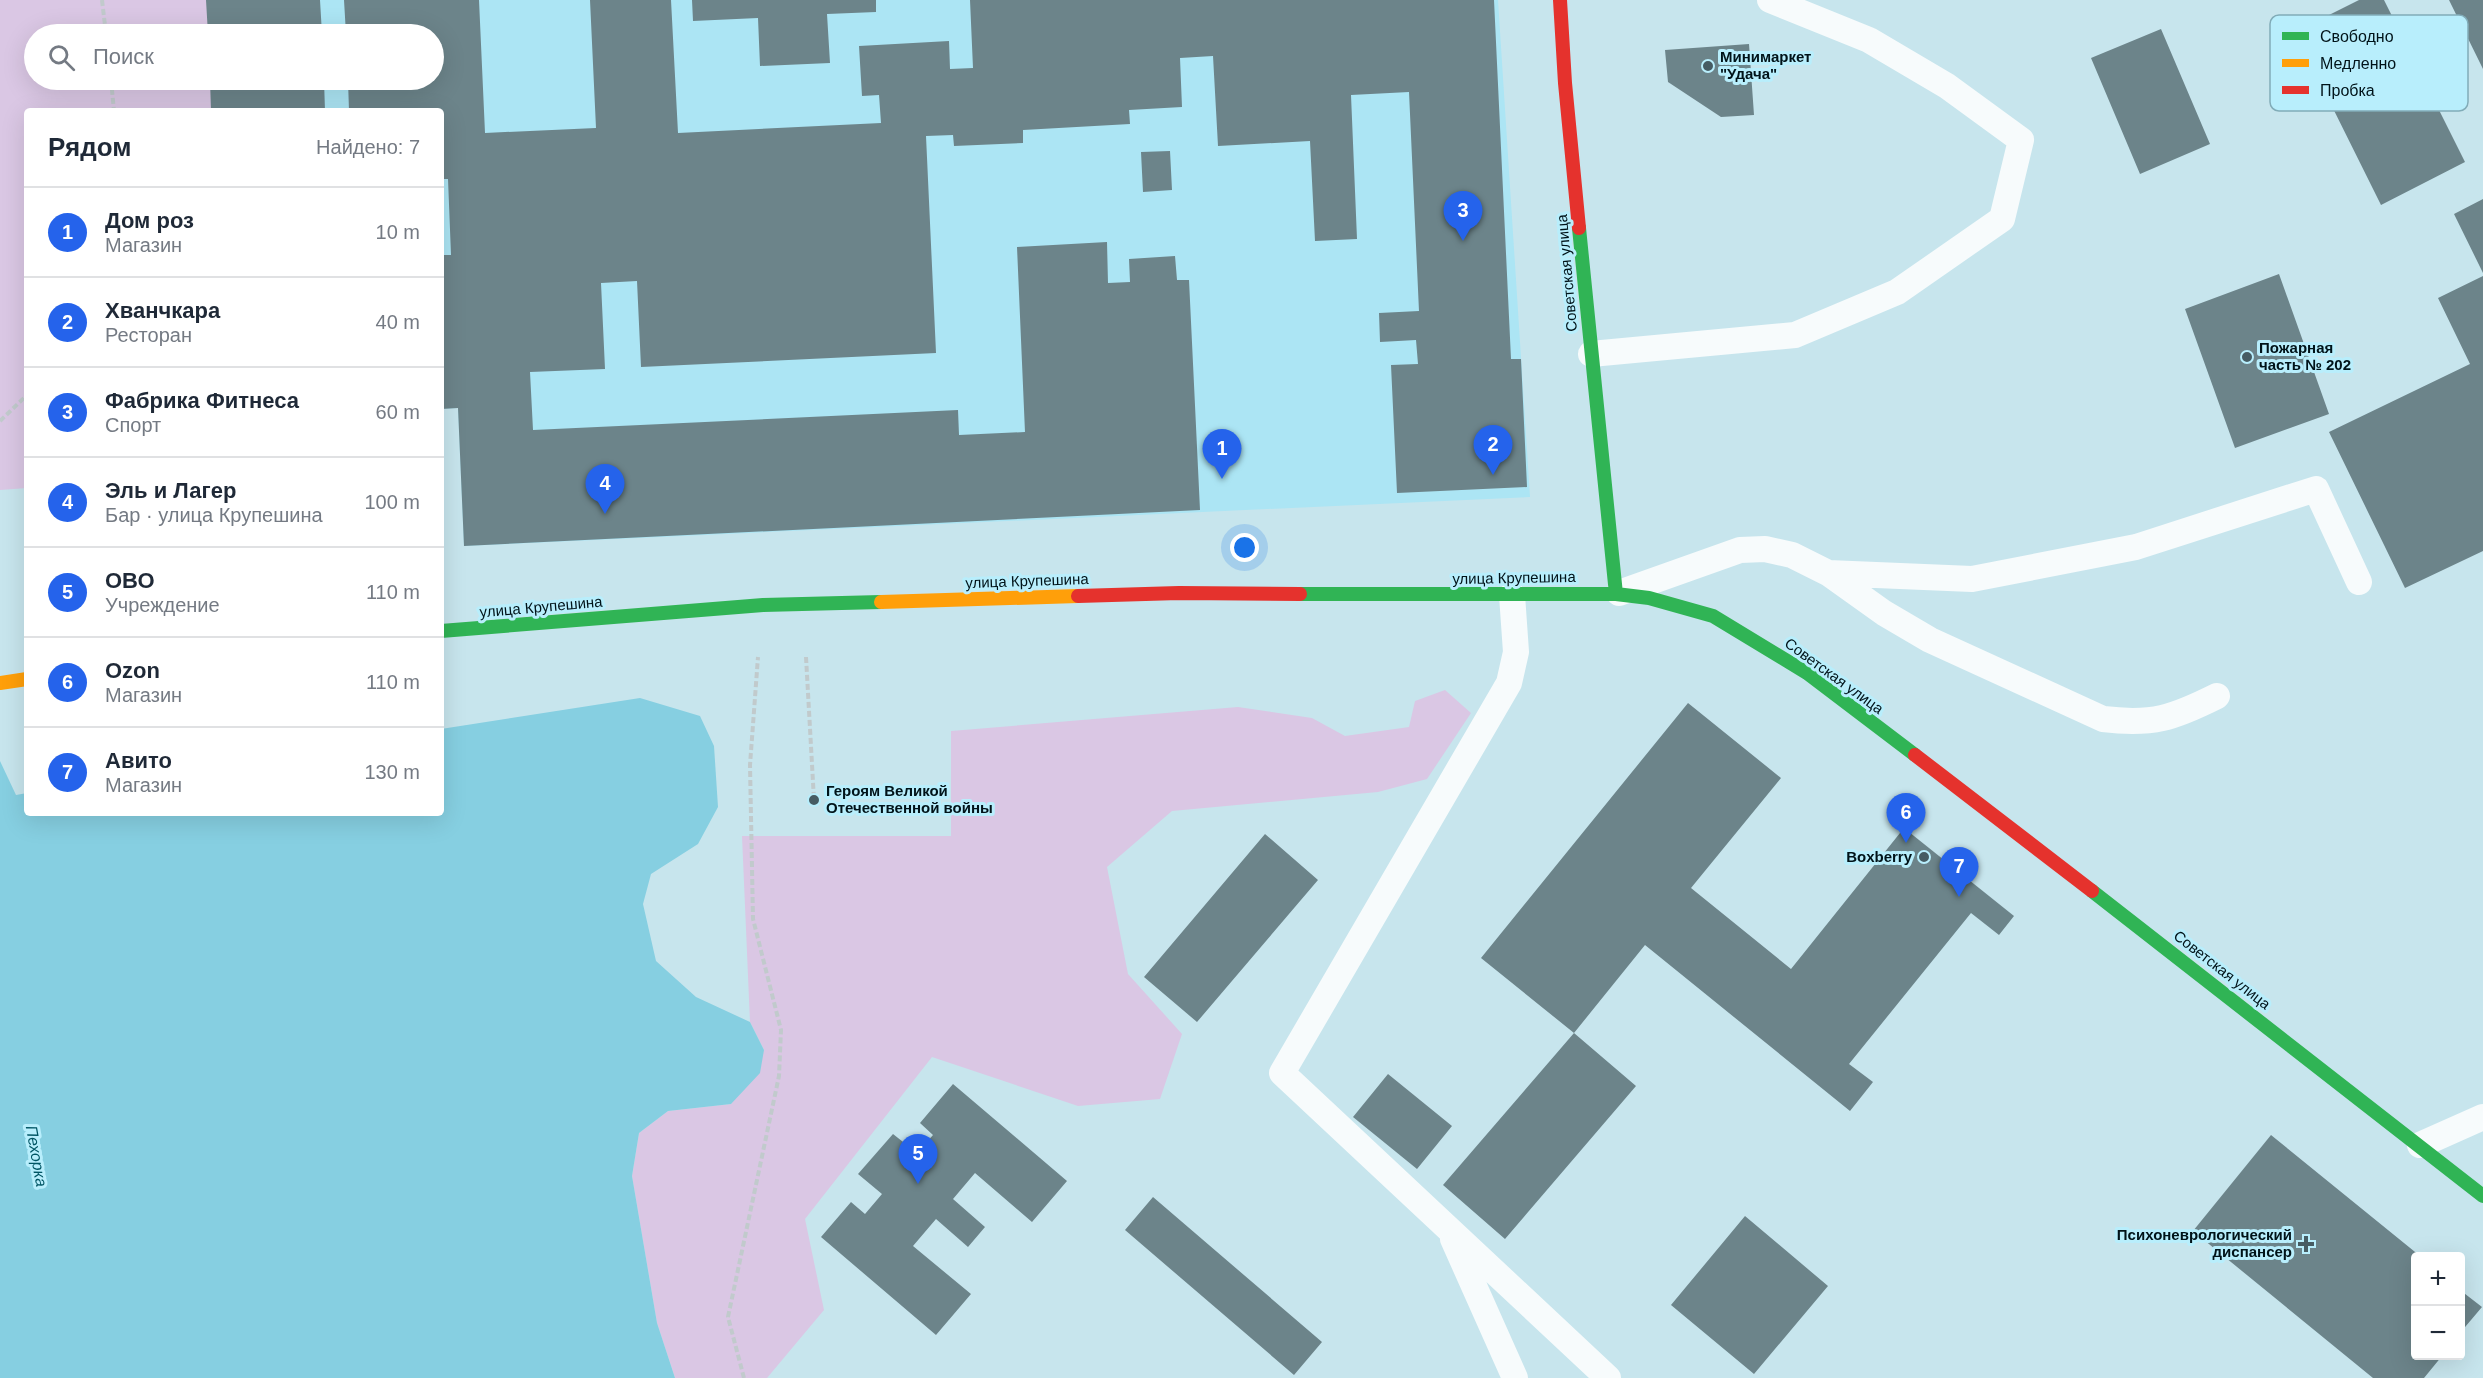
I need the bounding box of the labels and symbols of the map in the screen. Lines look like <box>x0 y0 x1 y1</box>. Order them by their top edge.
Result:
legend <box>2270 15 2468 111</box>
text: Свободно <box>2320 28 2394 45</box>
place label: Минимаркет "Удача" <box>1720 48 1811 82</box>
text: Медленно <box>2320 55 2396 72</box>
marker: Минимаркет "Удача" <box>1701 59 1715 73</box>
text: Пробка <box>2320 82 2375 99</box>
pin: 3 <box>1444 192 1482 241</box>
street label: Советская улица <box>1553 213 1580 332</box>
place label: Пожарная часть № 202 <box>2259 339 2351 373</box>
marker: Пожарная часть № 202 <box>2240 350 2254 364</box>
pin: 2 <box>1474 426 1512 475</box>
pin: 1 <box>1202 430 1242 479</box>
pin: 4 <box>586 464 624 514</box>
your location <box>1230 533 1259 562</box>
street label: улица Крупешина <box>1452 568 1576 587</box>
street label: улица Крупешина <box>965 570 1090 591</box>
street label: улица Крупешина <box>479 593 604 620</box>
street label: Советская улица <box>1782 634 1887 717</box>
place label: Героям Великой Отечественной войны <box>826 782 993 816</box>
marker: Героям Великой Отечественной войны <box>807 793 821 807</box>
pin: 6 <box>1886 794 1926 843</box>
place label: Boxberry <box>1846 848 1913 865</box>
pin: 7 <box>1940 848 1978 897</box>
marker: Boxberry <box>1917 850 1931 864</box>
street label: Советская улица <box>2171 927 2274 1013</box>
water label: Пехорка <box>23 1124 50 1188</box>
pin: 5 <box>898 1134 938 1184</box>
place label: Психоневрологический диспансер <box>2117 1226 2292 1260</box>
marker: Психоневрологический диспансер <box>2297 1235 2315 1253</box>

